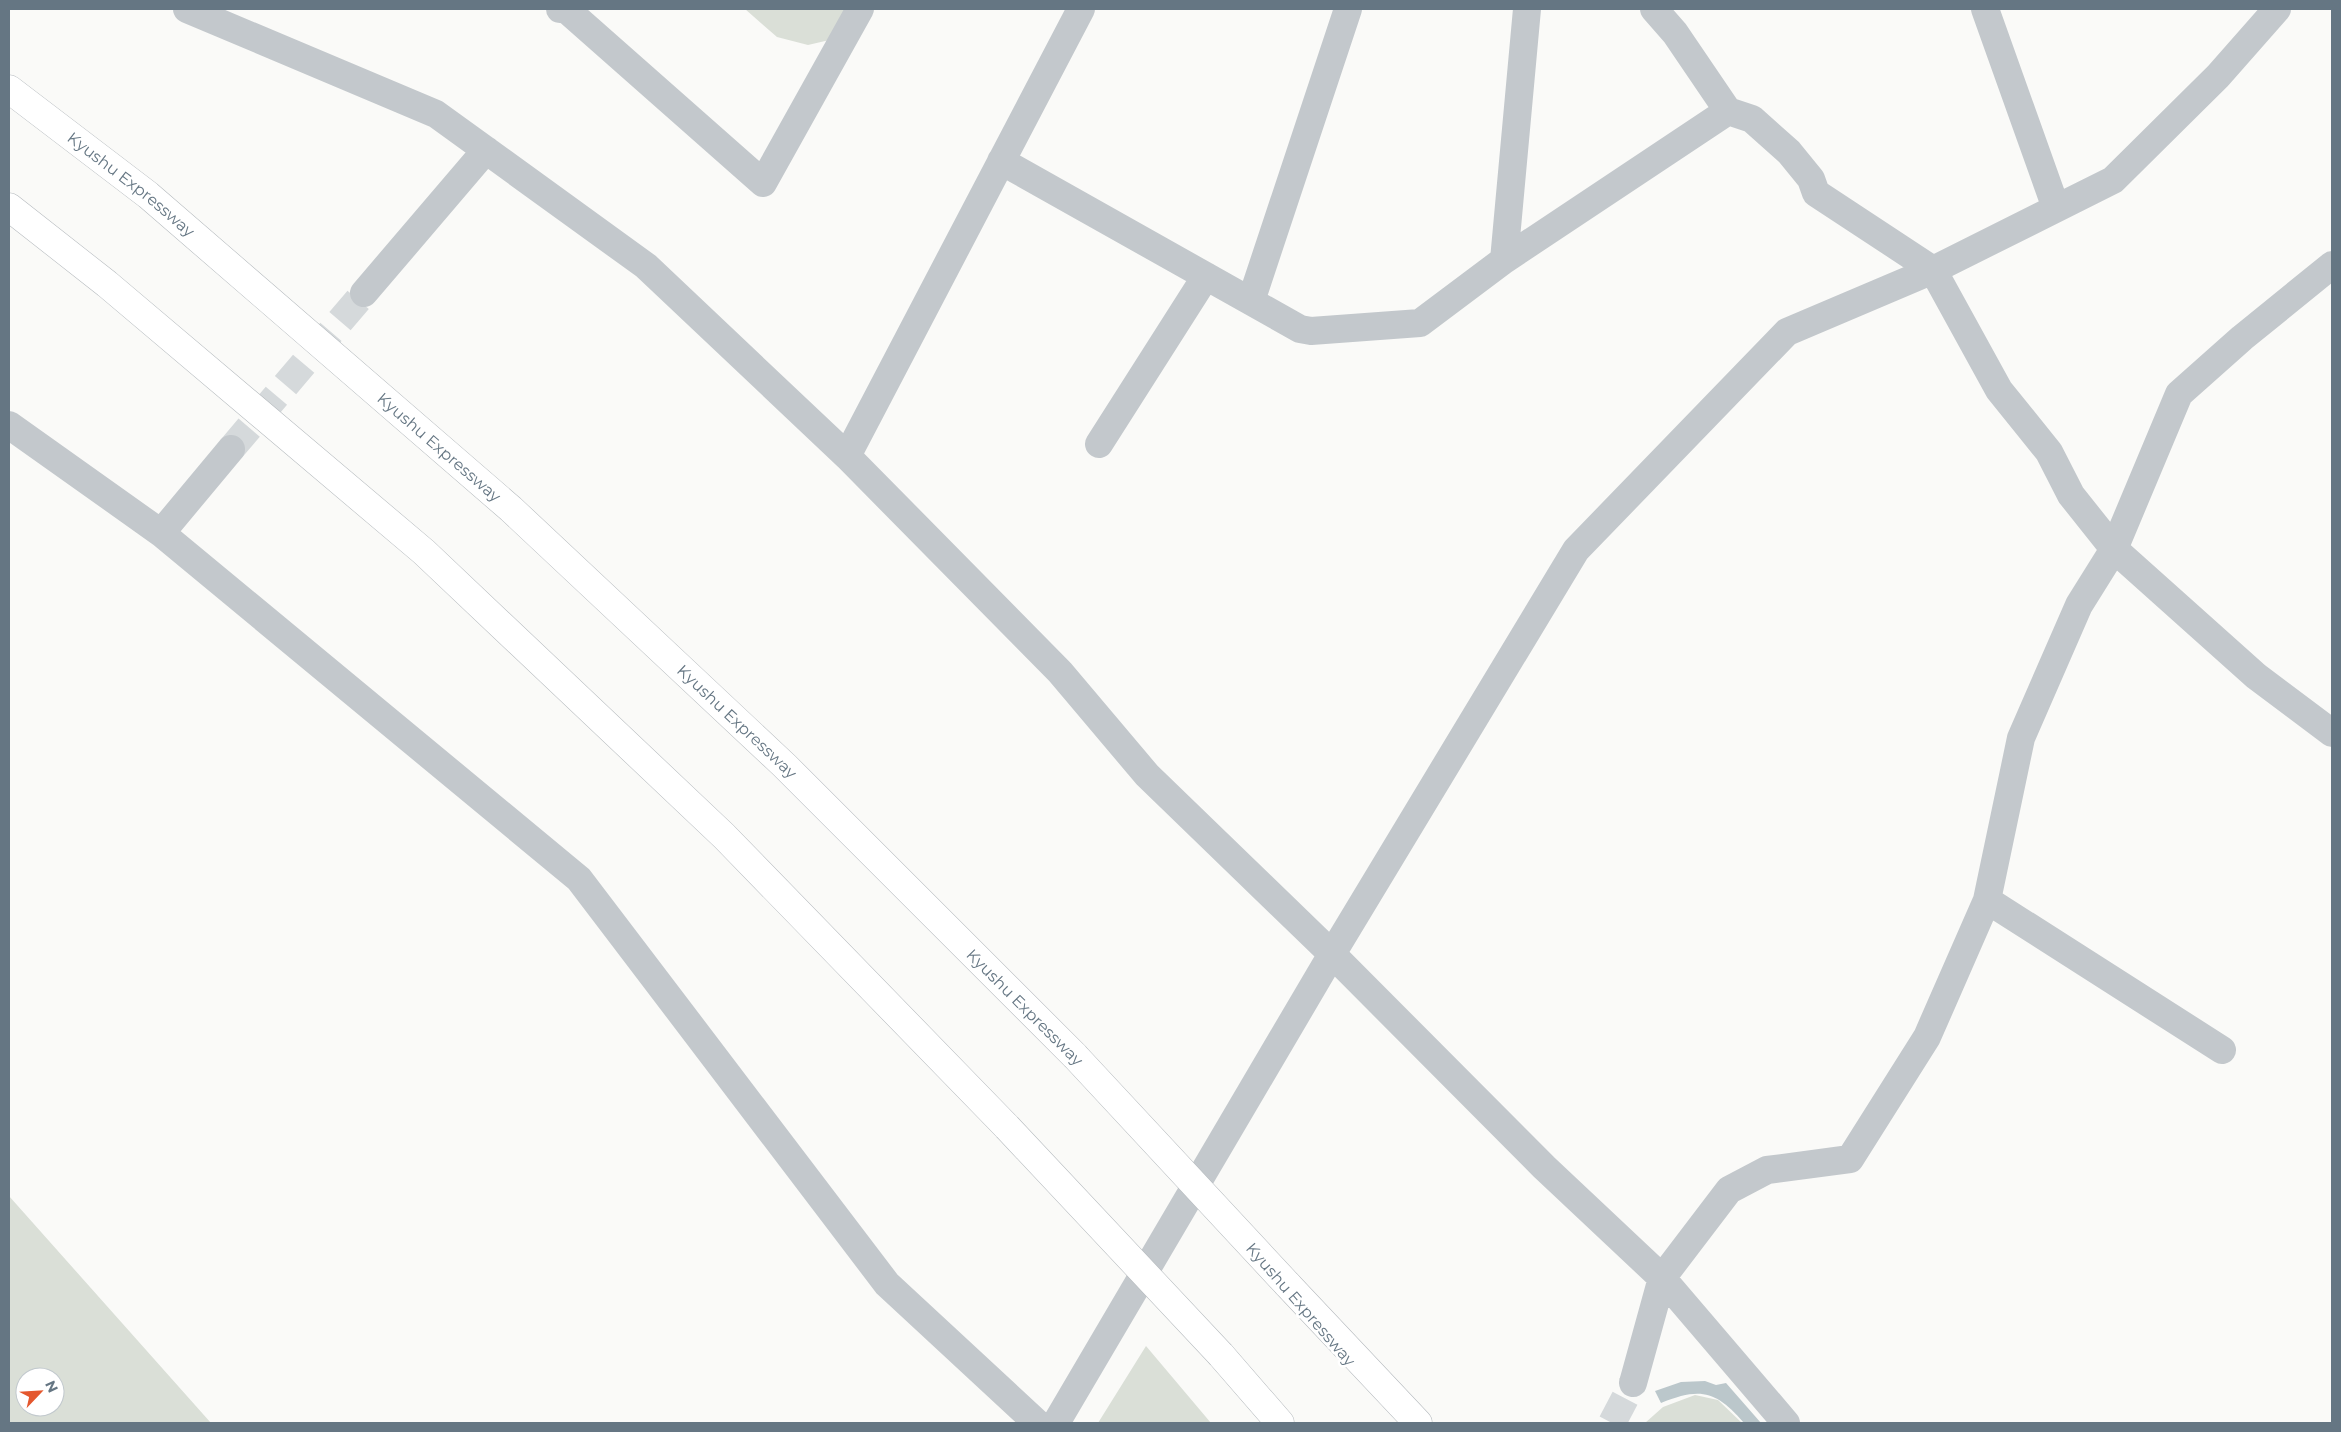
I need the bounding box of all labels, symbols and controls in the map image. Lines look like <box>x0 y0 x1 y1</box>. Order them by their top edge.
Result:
street label: Kyushu Expressway <box>64 128 199 241</box>
street label: Kyushu Expressway <box>373 389 505 506</box>
street label: Kyushu Expressway <box>673 661 801 783</box>
street label: Kyushu Expressway <box>962 945 1087 1070</box>
street label: Kyushu Expressway <box>1242 1239 1360 1370</box>
north arrow <box>15 1367 65 1417</box>
text: N <box>41 1378 62 1395</box>

